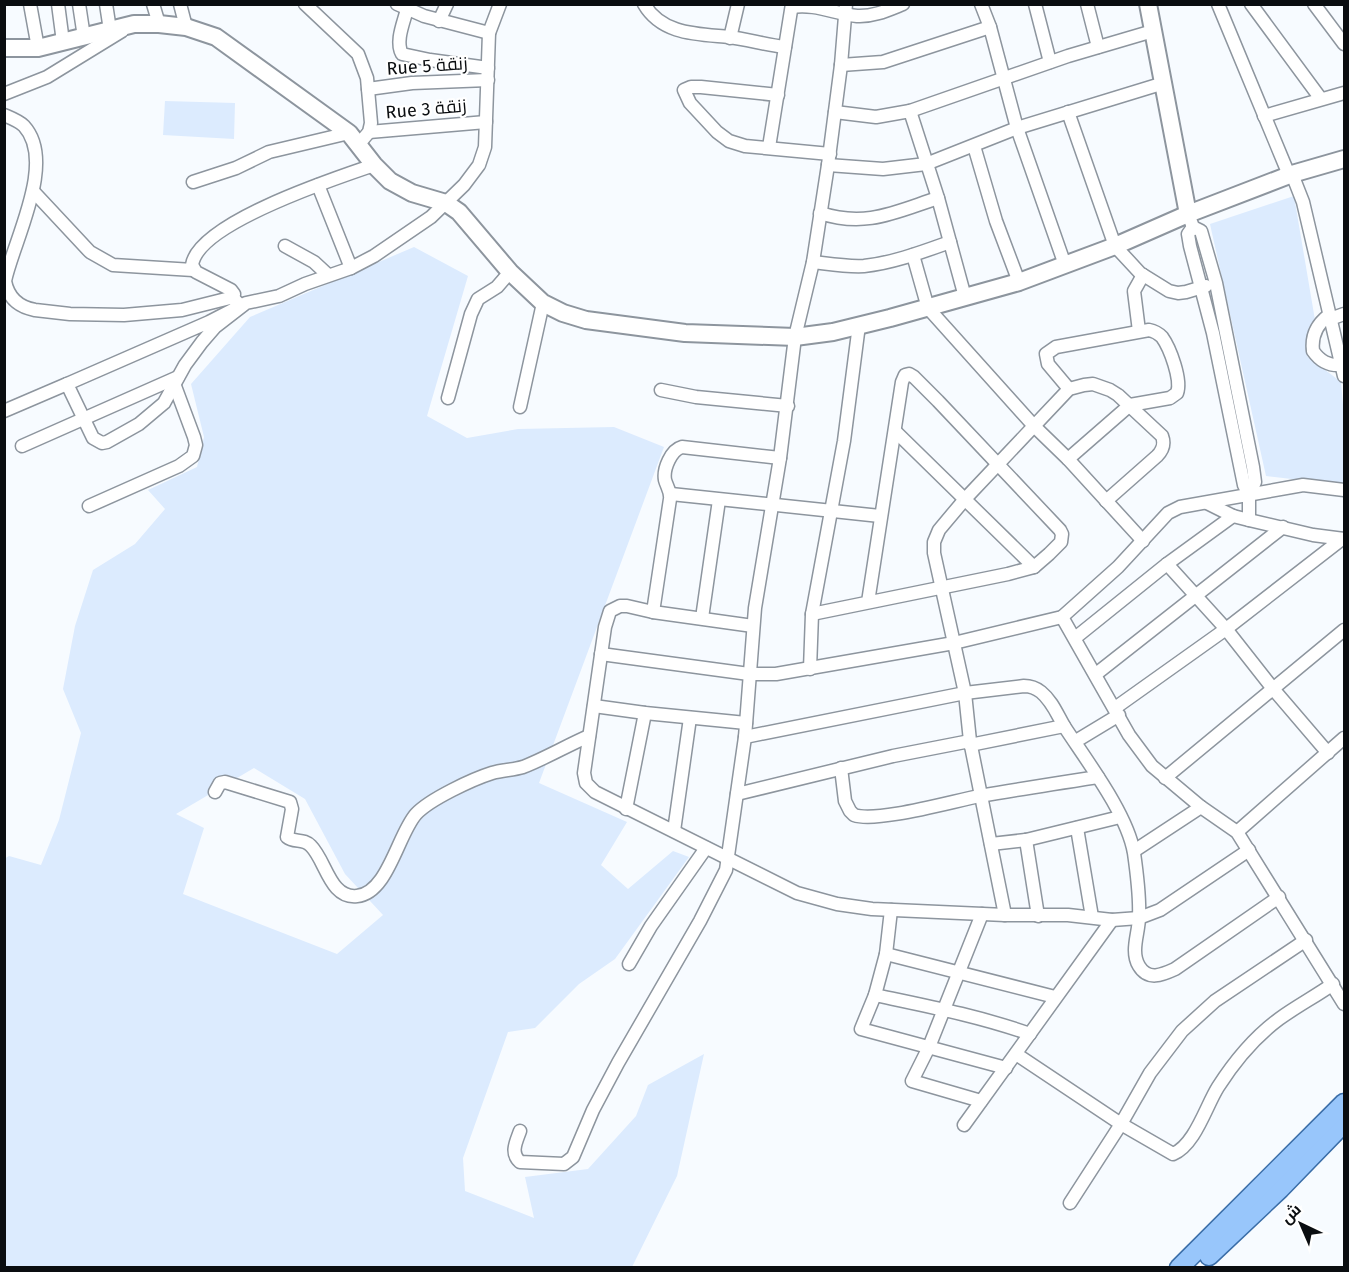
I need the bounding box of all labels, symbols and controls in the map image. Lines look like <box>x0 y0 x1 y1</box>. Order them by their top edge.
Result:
street label: Rue 5 زنقة <box>386 52 468 80</box>
street label: Rue 3 زنقة <box>385 95 467 123</box>
north arrow <box>1271 1194 1331 1254</box>
text: ش <box>1277 1200 1305 1228</box>

